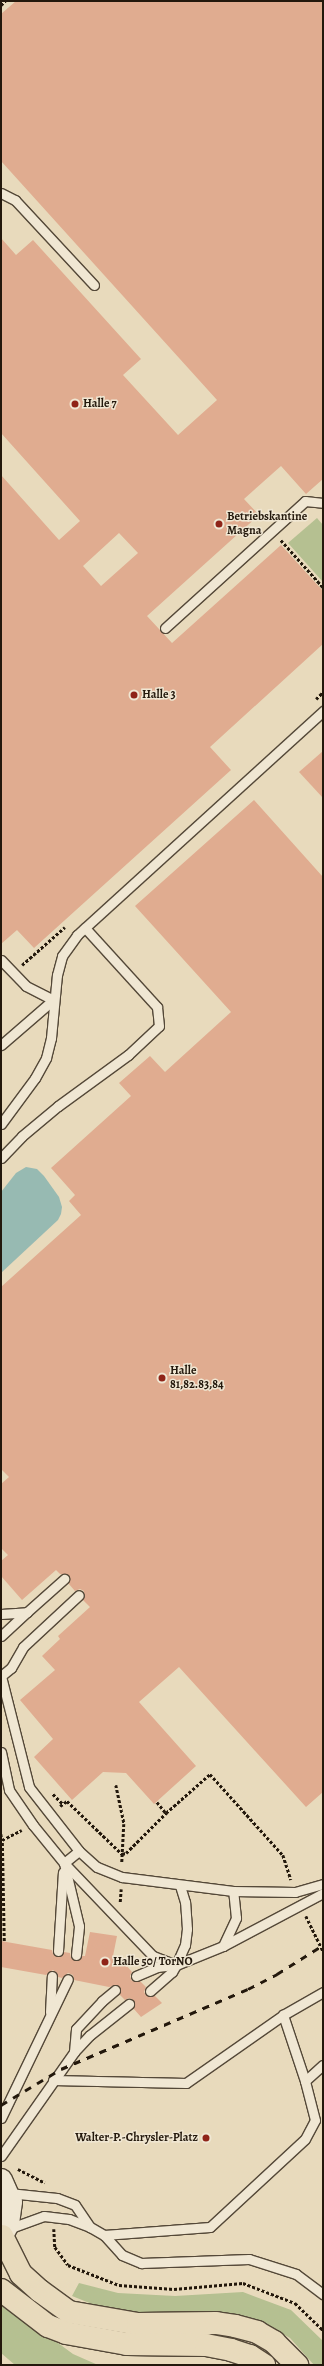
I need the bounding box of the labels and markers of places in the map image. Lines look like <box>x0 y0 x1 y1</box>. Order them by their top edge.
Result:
place label: Halle 7 <box>83 397 117 411</box>
marker: Halle 7 <box>70 399 80 409</box>
place label: Betriebskantine Magna <box>227 510 307 538</box>
marker: Betriebskantine Magna <box>214 519 224 529</box>
place label: Halle 3 <box>142 688 176 702</box>
marker: Halle 3 <box>129 690 139 700</box>
place label: Halle 81,82.83,84 <box>170 1364 224 1392</box>
marker: Halle 81,82.83,84 <box>157 1373 167 1383</box>
place label: Halle 50/ TorNO <box>113 1955 193 1969</box>
marker: Halle 50/ TorNO <box>100 1957 110 1967</box>
place label: Walter-P.-Chrysler-Platz <box>75 2131 198 2145</box>
marker: Walter-P.-Chrysler-Platz <box>201 2133 211 2143</box>

